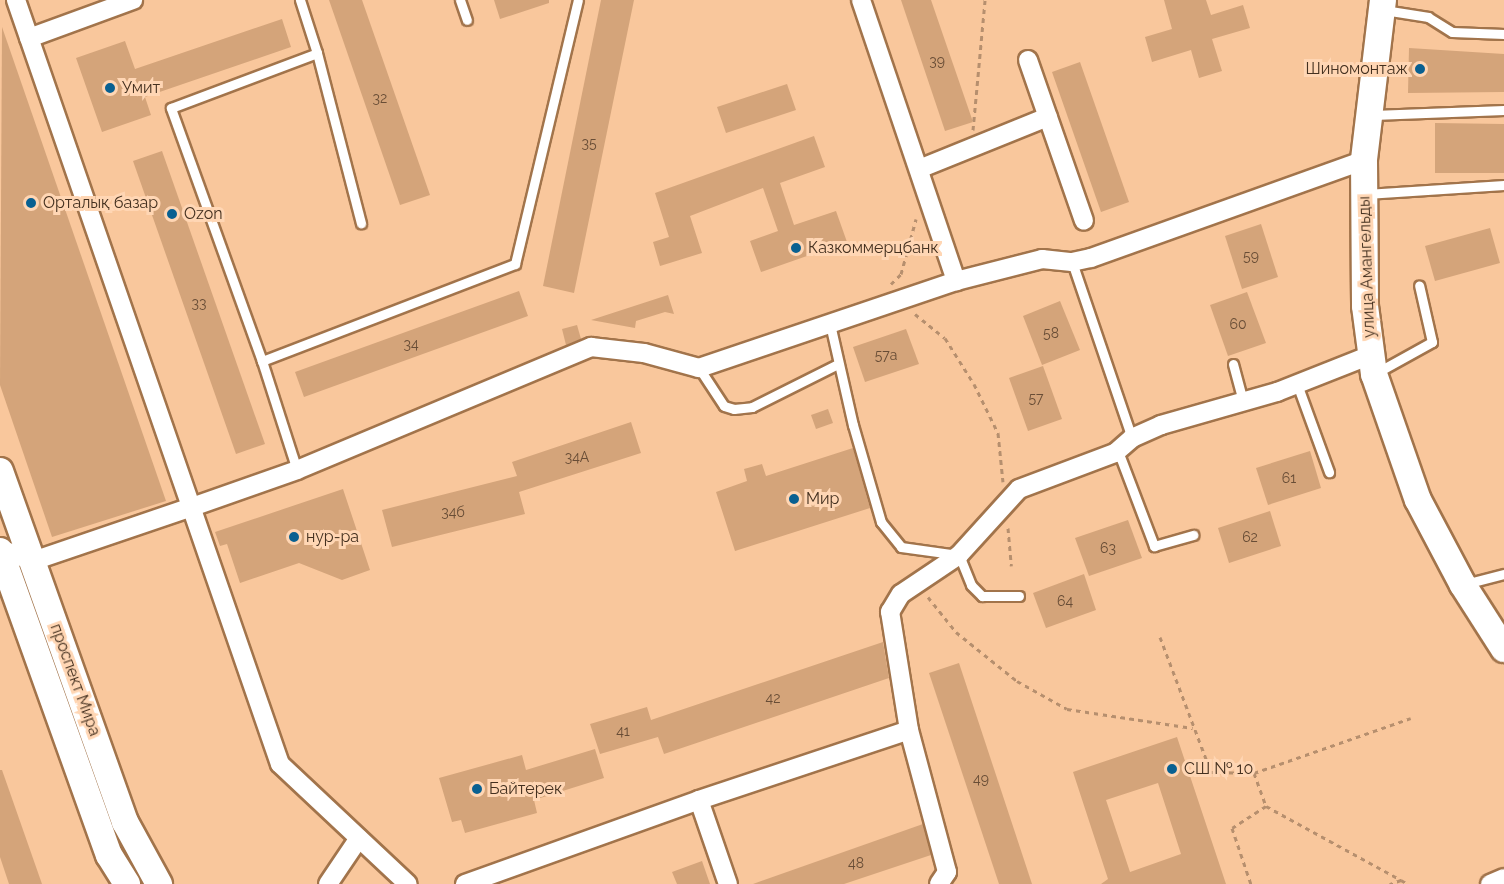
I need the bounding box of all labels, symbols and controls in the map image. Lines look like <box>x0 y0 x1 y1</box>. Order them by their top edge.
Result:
house number: 39 <box>929 53 945 69</box>
place label: Шиномонтаж <box>1305 59 1408 79</box>
marker: Шиномонтаж <box>1413 62 1427 76</box>
place label: Умит <box>122 78 160 98</box>
marker: Умит <box>103 81 117 95</box>
house number: 32 <box>373 90 387 106</box>
house number: 35 <box>581 135 597 151</box>
place label: Орталық базар <box>43 193 158 213</box>
marker: Орталық базар <box>24 196 38 210</box>
street label: улица Амангельды <box>1355 196 1379 338</box>
place label: Ozon <box>184 204 223 224</box>
marker: Ozon <box>165 207 179 221</box>
place label: Казкоммерцбанк <box>808 238 939 258</box>
marker: Казкоммерцбанк <box>789 241 803 255</box>
house number: 59 <box>1243 248 1259 264</box>
house number: 33 <box>192 295 206 311</box>
house number: 60 <box>1229 316 1247 332</box>
house number: 58 <box>1043 325 1059 341</box>
house number: 34 <box>403 336 419 352</box>
house number: 57а <box>875 347 897 363</box>
house number: 57 <box>1028 390 1044 406</box>
house number: 34А <box>565 449 589 465</box>
house number: 61 <box>1282 470 1296 486</box>
place label: Мир <box>806 489 839 509</box>
marker: Мир <box>787 492 801 506</box>
house number: 34б <box>441 504 465 520</box>
place label: нур-ра <box>306 527 359 547</box>
house number: 62 <box>1242 529 1258 545</box>
marker: нур-ра <box>287 530 301 544</box>
house number: 63 <box>1100 540 1116 556</box>
house number: 64 <box>1057 593 1073 609</box>
street label: проспект Мира <box>46 621 104 739</box>
house number: 42 <box>766 690 780 706</box>
house number: 41 <box>616 723 630 739</box>
place label: СШ № 10 <box>1184 759 1253 779</box>
marker: СШ № 10 <box>1165 762 1179 776</box>
house number: 49 <box>973 771 989 787</box>
place label: Байтерек <box>489 779 562 799</box>
marker: Байтерек <box>470 782 484 796</box>
house number: 48 <box>848 855 864 871</box>

